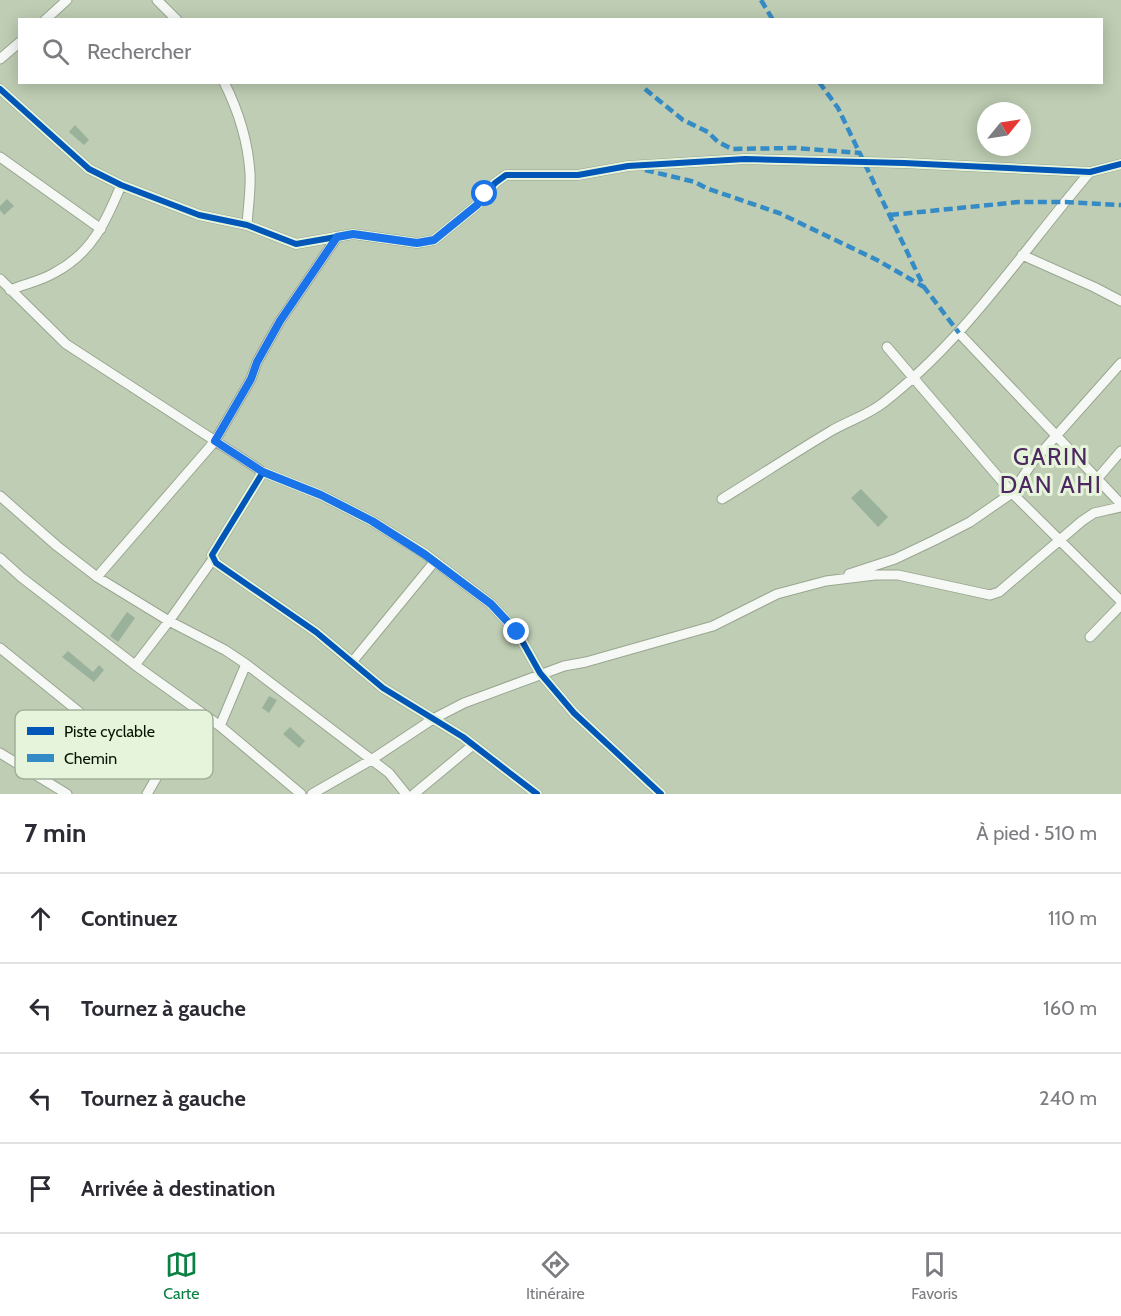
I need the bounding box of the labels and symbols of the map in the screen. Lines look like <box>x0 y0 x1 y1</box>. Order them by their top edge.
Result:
north arrow <box>977 102 1031 156</box>
route start <box>471 180 497 206</box>
district label: GARIN DAN AHI <box>1000 442 1102 499</box>
route end <box>503 618 529 644</box>
legend <box>15 710 213 779</box>
text: Piste cyclable <box>64 722 155 741</box>
text: Chemin <box>64 749 117 768</box>

